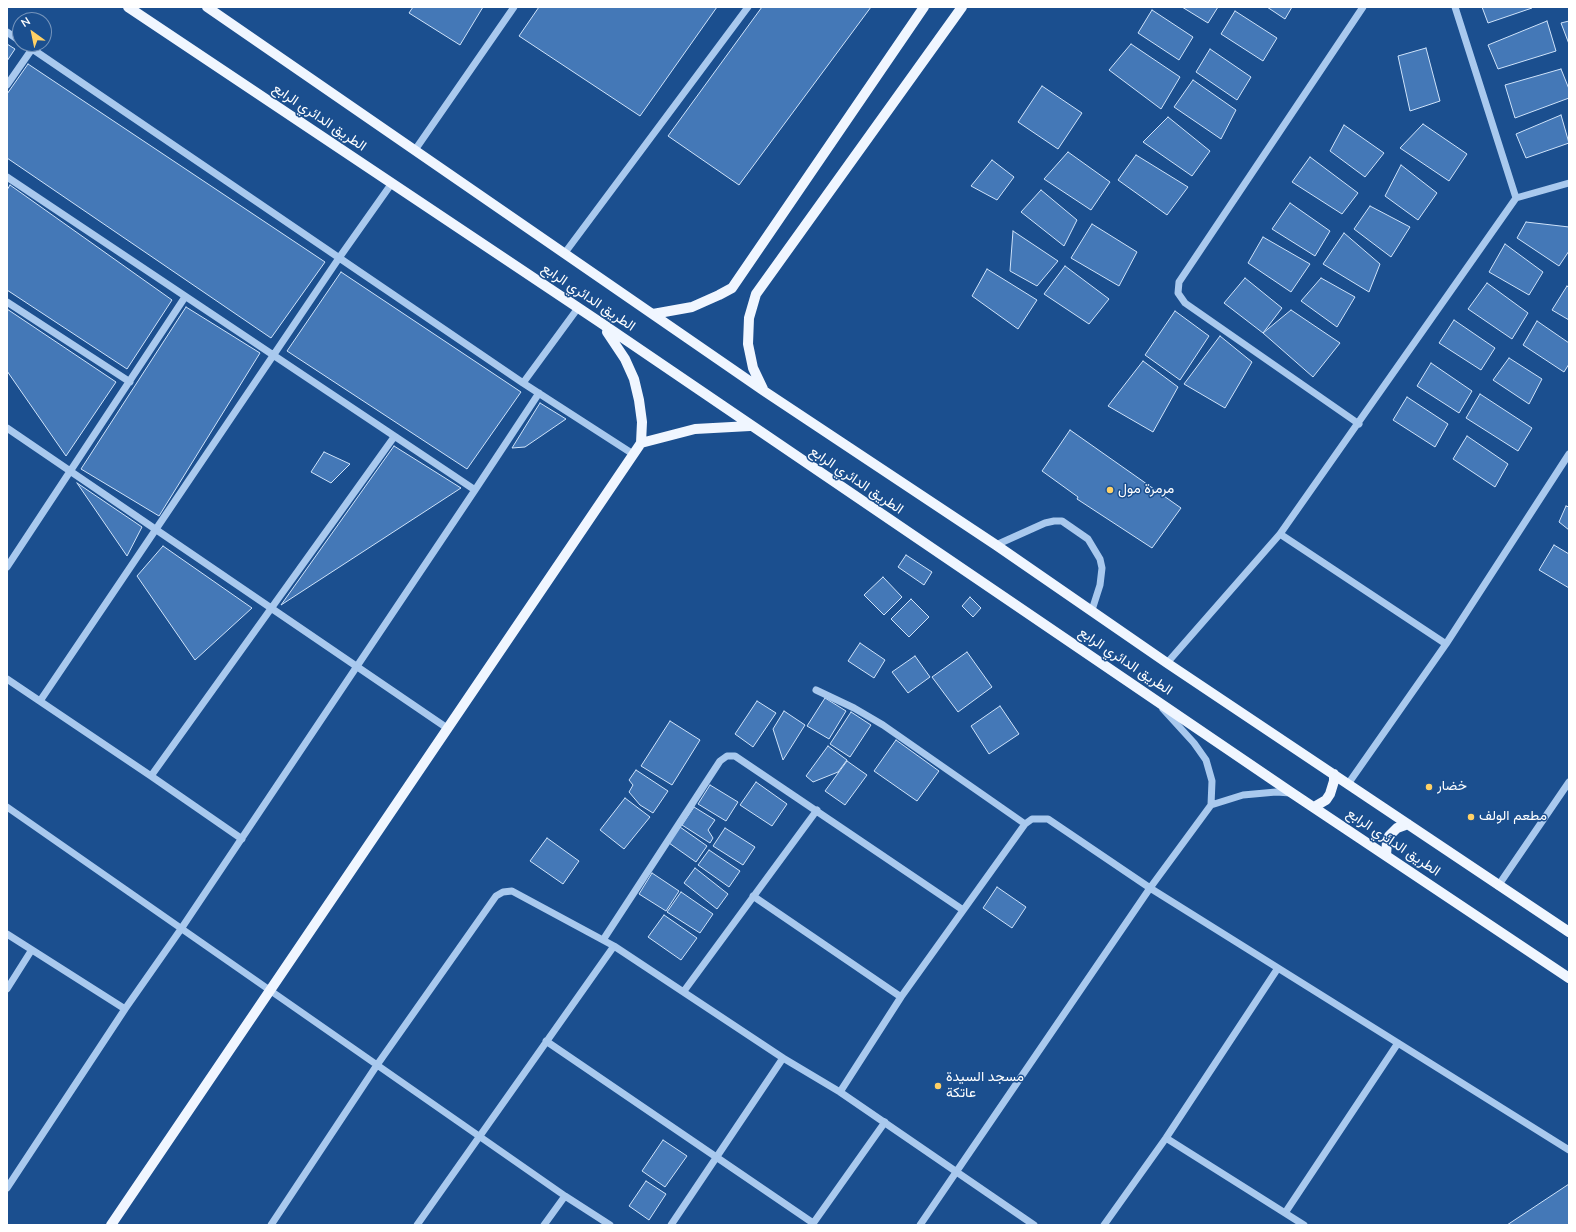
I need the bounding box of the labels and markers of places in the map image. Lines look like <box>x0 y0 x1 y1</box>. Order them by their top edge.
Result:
place label: مرمرة مول <box>1118 482 1174 498</box>
marker: مرمرة مول <box>1105 485 1115 495</box>
place label: خضار <box>1437 779 1467 795</box>
marker: خضار <box>1424 782 1434 792</box>
place label: مطعم الولف <box>1479 809 1547 825</box>
marker: مطعم الولف <box>1466 812 1476 822</box>
place label: مسجد السيدة عاتكة <box>946 1070 1024 1102</box>
marker: مسجد السيدة عاتكة <box>933 1081 943 1091</box>

